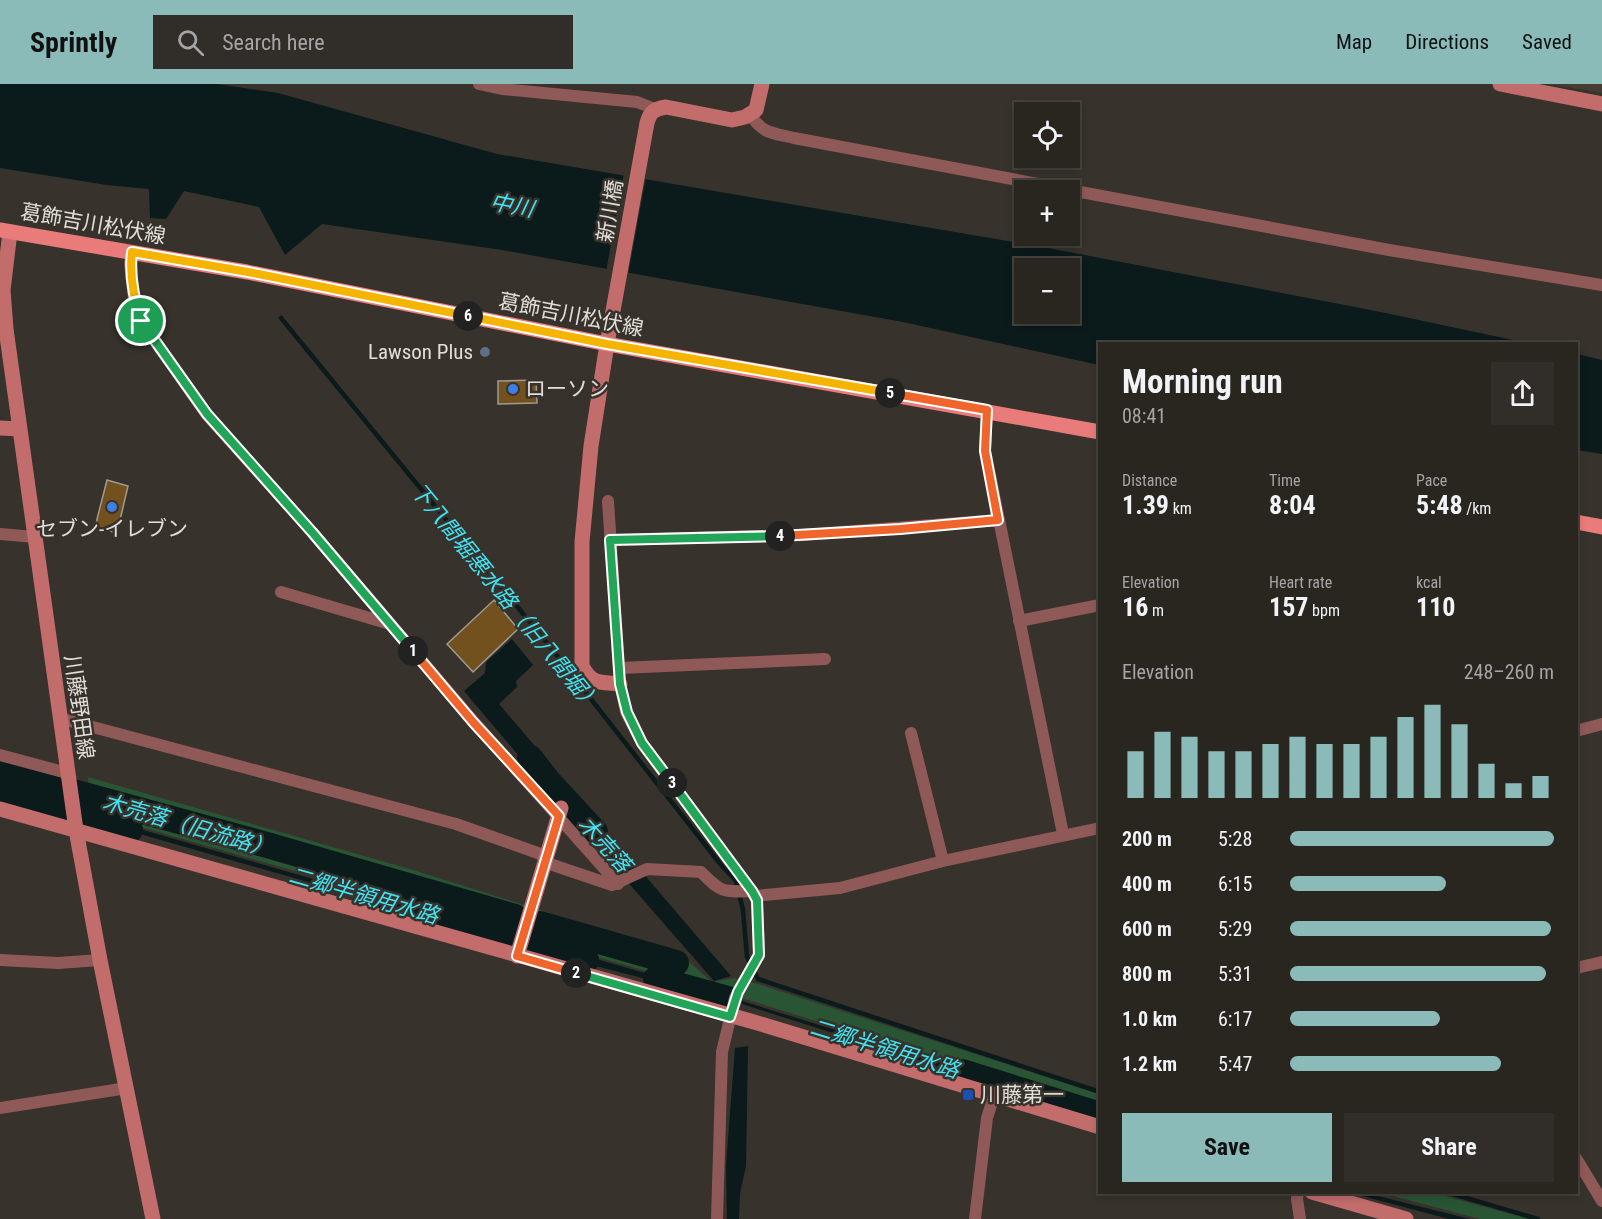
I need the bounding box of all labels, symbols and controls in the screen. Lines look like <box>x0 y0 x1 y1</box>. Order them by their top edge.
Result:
search box <box>153 15 573 69</box>
text: Sprintly <box>30 26 117 59</box>
icon: search <box>174 26 207 59</box>
text: Search here <box>222 30 325 55</box>
text: Map <box>1336 30 1372 54</box>
text: Directions <box>1405 30 1489 54</box>
text: Saved <box>1522 30 1572 54</box>
map controls <box>1014 102 1080 324</box>
button: locate <box>1014 102 1080 168</box>
street label: 新川橋 <box>593 178 627 244</box>
button: + <box>1014 180 1080 246</box>
water label: 中川 <box>488 189 538 222</box>
street label: 葛飾吉川松伏線 <box>19 199 167 249</box>
button: − <box>1014 258 1080 324</box>
street label: 葛飾吉川松伏線 <box>497 289 645 341</box>
pin <box>115 295 166 346</box>
pin: 6 <box>453 301 483 331</box>
icon: arrive <box>124 304 157 337</box>
text: 6 <box>464 306 472 325</box>
place label: Lawson Plus <box>368 340 473 364</box>
marker: Lawson Plus <box>478 345 492 359</box>
text: Morning run <box>1122 362 1283 401</box>
button: share <box>1491 362 1554 425</box>
place label: ローソン <box>525 377 609 401</box>
pin: 5 <box>875 378 905 408</box>
marker: ローソン <box>506 382 520 396</box>
text: 5 <box>886 383 894 402</box>
text: 08:41 <box>1122 404 1166 428</box>
text: Distance <box>1122 471 1177 490</box>
text: Time <box>1269 471 1301 490</box>
text: Pace <box>1416 471 1447 490</box>
water label: 下八間堀悪水路（旧八間堀） <box>406 478 605 716</box>
text: 1.39 <box>1122 490 1169 520</box>
text: 8:04 <box>1269 490 1316 520</box>
text: 5:48 <box>1416 490 1463 520</box>
text: km <box>1169 499 1192 518</box>
text: /km <box>1463 499 1491 518</box>
marker: セブン-イレブン <box>105 500 119 514</box>
place label: セブン-イレブン <box>36 517 188 541</box>
pin: 4 <box>765 521 795 551</box>
text: 4 <box>776 526 784 545</box>
text: Elevation <box>1122 573 1180 592</box>
text: Heart rate <box>1269 573 1332 592</box>
text: kcal <box>1416 573 1442 592</box>
text: 16 <box>1122 592 1148 622</box>
text: 157 <box>1269 592 1308 622</box>
text: 110 <box>1416 592 1455 622</box>
text: m <box>1148 601 1164 620</box>
text: bpm <box>1308 601 1340 620</box>
pin: 1 <box>398 636 428 666</box>
text: 1 <box>409 641 417 660</box>
street label: 川藤野田線 <box>60 653 98 761</box>
text: Elevation <box>1122 660 1194 684</box>
text: 248–260 m <box>1464 660 1554 684</box>
pin: 3 <box>657 768 687 798</box>
text: 3 <box>668 773 676 792</box>
water label: 木売落（旧流路） <box>100 789 276 862</box>
water label: 木売落 <box>573 811 638 879</box>
text: 200 m <box>1122 827 1172 851</box>
text: 5:28 <box>1218 827 1252 851</box>
water label: 二郷半領用水路 <box>286 862 443 929</box>
text: 400 m <box>1122 872 1172 896</box>
text: 6:15 <box>1218 872 1252 896</box>
text: 600 m <box>1122 917 1172 941</box>
text: 5:29 <box>1218 917 1252 941</box>
pin: 2 <box>561 958 591 988</box>
text: 800 m <box>1122 962 1172 986</box>
text: 5:31 <box>1218 962 1252 986</box>
text: 2 <box>572 963 580 982</box>
text: 1.0 km <box>1122 1007 1177 1031</box>
text: 6:17 <box>1218 1007 1252 1031</box>
water label: 二郷半領用水路 <box>808 1014 964 1084</box>
text: 1.2 km <box>1122 1052 1177 1076</box>
text: 5:47 <box>1218 1052 1252 1076</box>
place label: 川藤第一 <box>980 1083 1064 1107</box>
marker: 川藤第一 <box>961 1088 975 1102</box>
button: Save <box>1122 1113 1332 1182</box>
button: Share <box>1344 1113 1554 1182</box>

